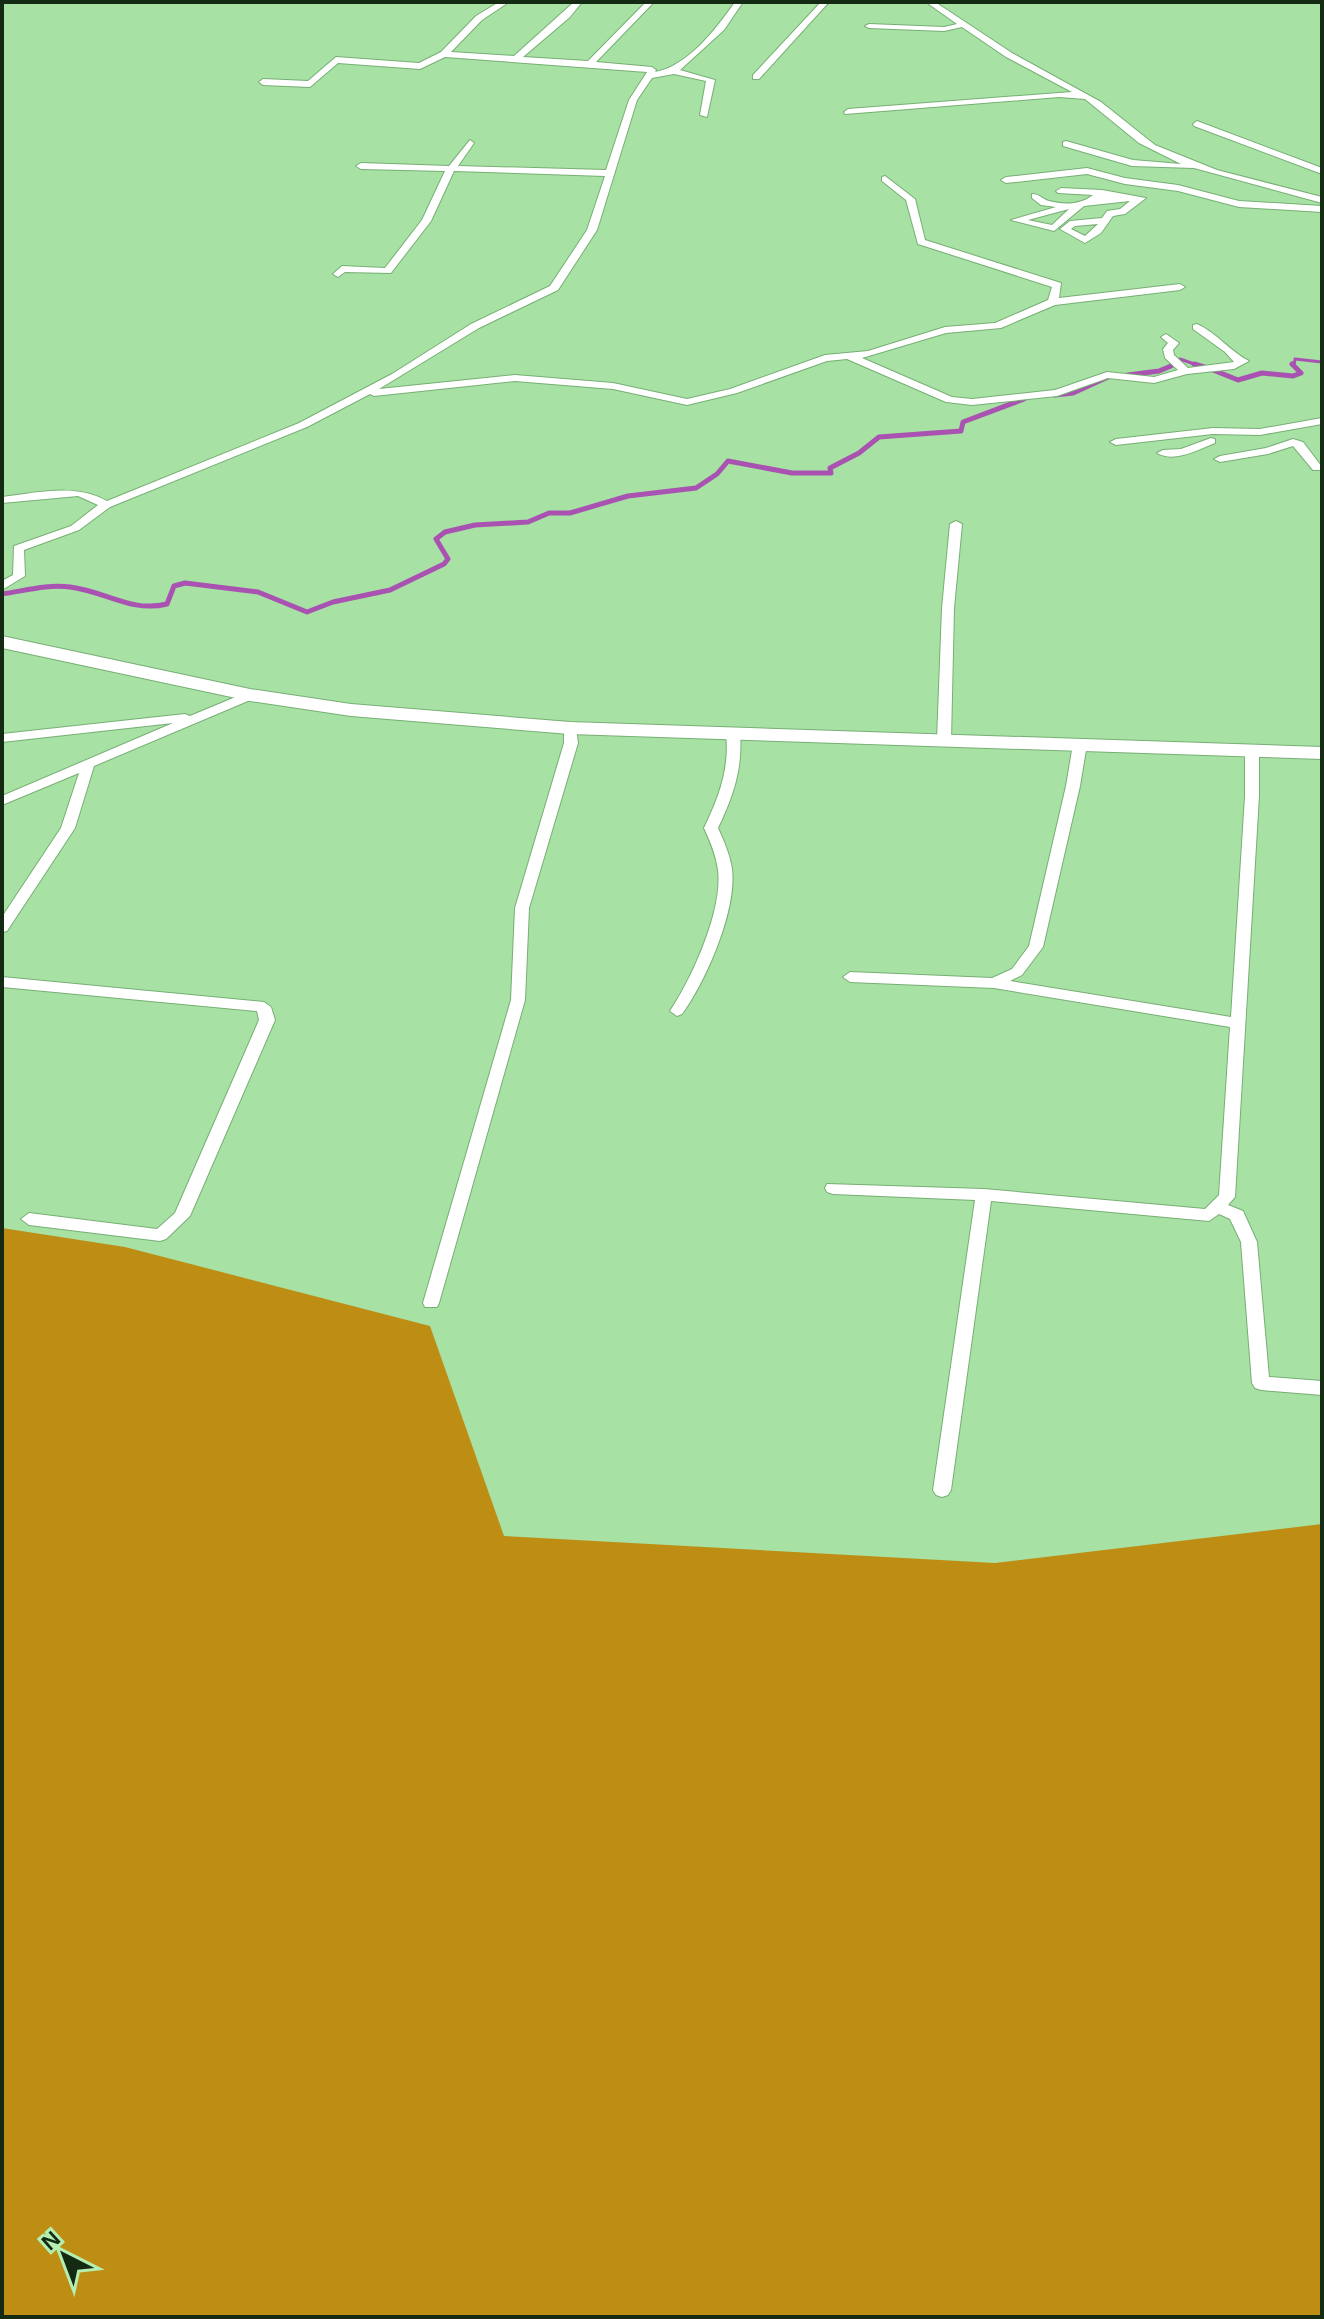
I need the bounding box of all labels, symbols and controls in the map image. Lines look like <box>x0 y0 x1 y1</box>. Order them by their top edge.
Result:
north arrow <box>24 2215 104 2295</box>
text: N <box>37 2226 65 2255</box>

